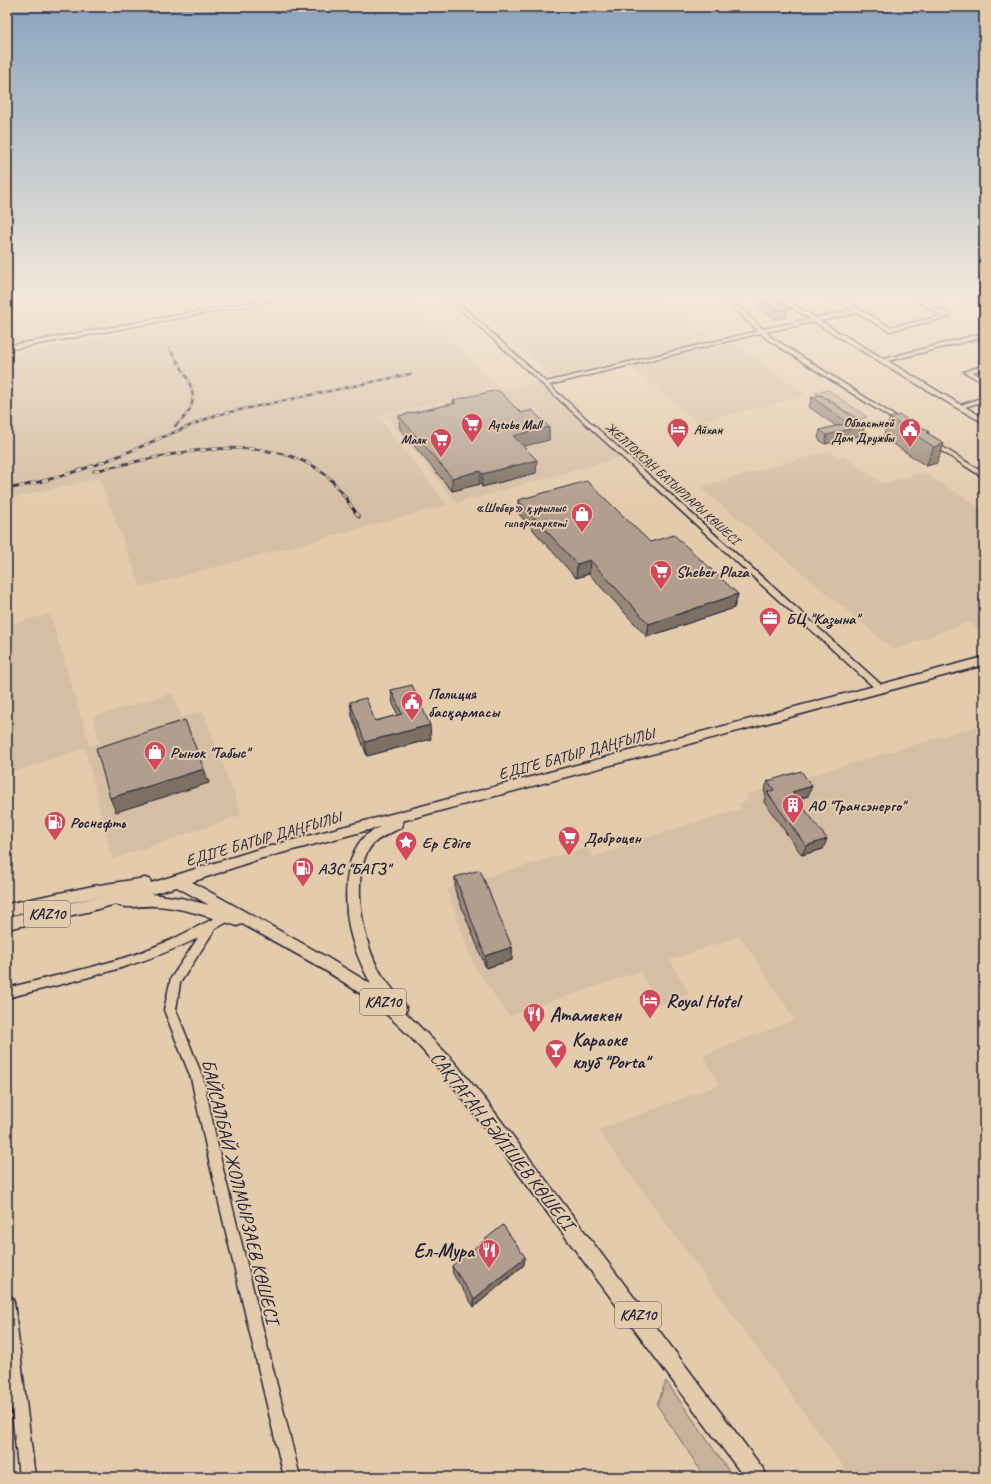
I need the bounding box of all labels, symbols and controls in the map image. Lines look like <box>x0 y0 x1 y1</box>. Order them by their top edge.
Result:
supermarket icon: Aqtobe Mall <box>459 411 485 444</box>
place label: Областной Дом Дружбы <box>831 415 896 446</box>
hotel icon: Айхан <box>665 416 691 449</box>
public building icon: Областной Дом Дружбы <box>897 416 923 449</box>
place label: Aqtobe Mall <box>488 417 544 433</box>
street label: ЖЕЛТОКСАН БАТЫРЛАРЫ КӨШЕСІ <box>602 419 745 550</box>
place label: Айхан <box>694 422 723 438</box>
supermarket icon: Маяк <box>428 426 454 459</box>
place label: Маяк <box>401 432 428 448</box>
place label: «Шебер» құрылыс гипермаркеті <box>475 500 568 531</box>
shop icon: «Шебер» құрылыс гипермаркеті <box>569 501 595 534</box>
supermarket icon: Sheber Plaza <box>648 558 674 591</box>
place label: Sheber Plaza <box>676 562 750 582</box>
office icon: БЦ "Казына" <box>757 605 783 638</box>
place label: БЦ "Казына" <box>786 609 863 629</box>
place label: Полиция басқармасы <box>428 684 500 722</box>
public building icon: Полиция басқармасы <box>399 689 425 722</box>
street label: ЕДІГЕ БАТЫР ДАҢҒЫЛЫ <box>496 723 660 784</box>
shop icon: Рынок "Табыс" <box>142 739 168 772</box>
place label: Рынок "Табыс" <box>170 743 253 763</box>
building icon: АО "Трансэнерго" <box>780 792 806 825</box>
place label: АО "Трансэнерго" <box>808 796 909 816</box>
street label: ЕДІГЕ БАТЫР ДАҢҒЫЛЫ <box>183 806 347 871</box>
fuel station icon: Роснефть <box>42 809 68 842</box>
place label: Роснефть <box>70 813 126 833</box>
supermarket icon: Доброцен <box>556 824 582 857</box>
place label: Доброцен <box>584 828 642 848</box>
place icon: Ер Едіге <box>393 829 419 862</box>
place label: Ер Едіге <box>422 833 471 853</box>
fuel station icon: АЗС "БАГЗ" <box>290 855 316 888</box>
place label: АЗС "БАГЗ" <box>318 859 394 879</box>
road number: KAZ10 <box>24 901 70 927</box>
hotel icon: Royal Hotel <box>637 987 663 1020</box>
road number: KAZ10 <box>360 989 406 1015</box>
place label: Royal Hotel <box>666 989 743 1013</box>
restaurant icon: Атамекен <box>521 1001 547 1034</box>
place label: Атамекен <box>550 1003 623 1027</box>
place label: Караоке клуб "Porta" <box>572 1028 653 1074</box>
bar icon: Караоке клуб "Porta" <box>543 1037 569 1070</box>
street label: САҚТАҒАН БӘЙІШЕВ КӨШЕСІ <box>425 1047 582 1238</box>
street label: БАЙСАЛБАЙ ЖОЛМЫРЗАЕВ КӨШЕСІ <box>196 1057 286 1330</box>
restaurant icon: Ел-Мура <box>476 1237 502 1270</box>
place label: Ел-Мура <box>414 1239 476 1263</box>
road number: KAZ10 <box>615 1302 661 1328</box>

